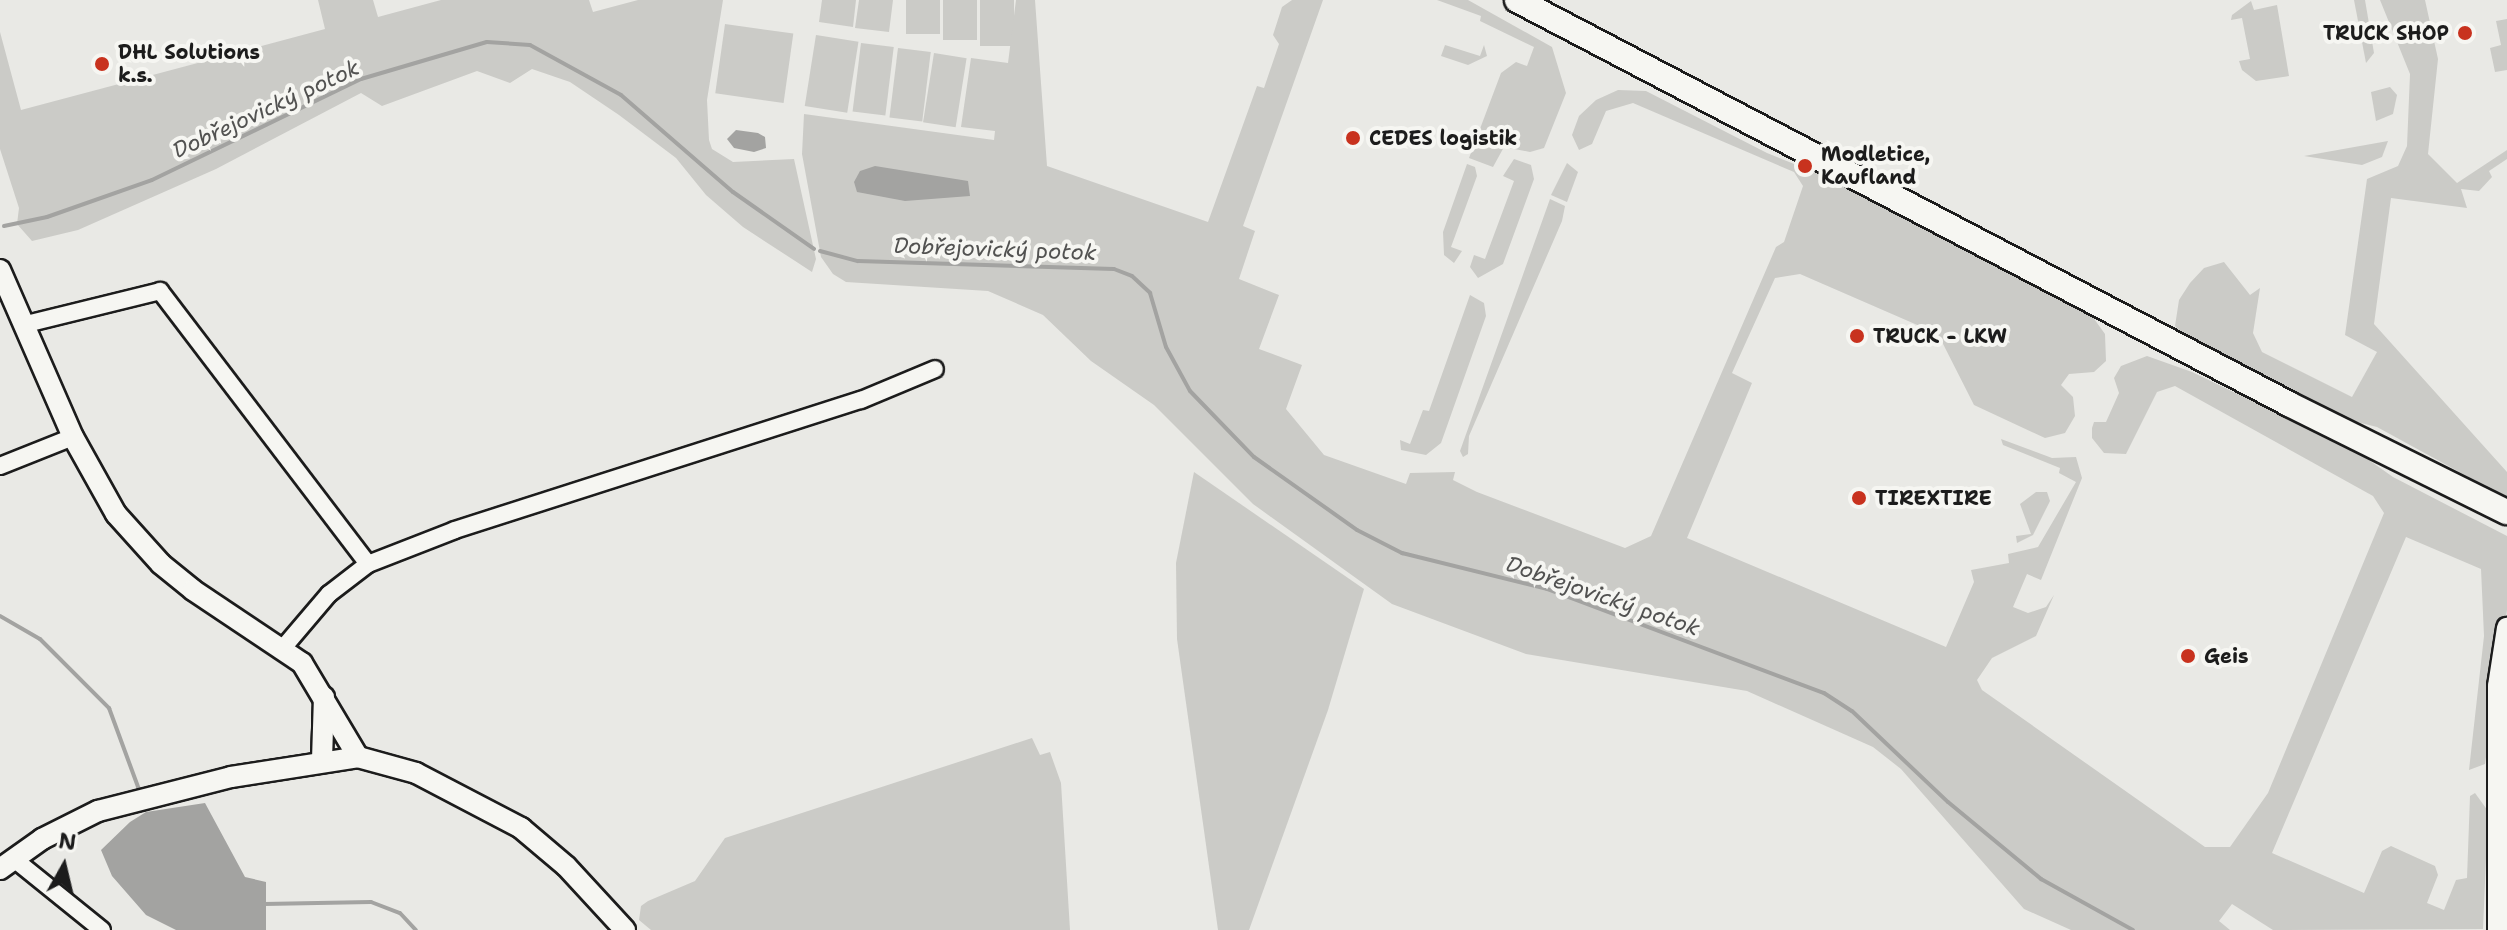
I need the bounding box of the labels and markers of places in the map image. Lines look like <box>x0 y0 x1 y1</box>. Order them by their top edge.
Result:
place label: TRUCK SHOP <box>2323 21 2449 45</box>
marker: TRUCK SHOP <box>2456 24 2474 42</box>
place label: DHL Solutions k.s. <box>118 40 260 87</box>
marker: DHL Solutions k.s. <box>93 55 111 73</box>
place label: CEDES logistik <box>1369 126 1517 150</box>
marker: CEDES logistik <box>1344 129 1362 147</box>
place label: Modletice, Kaufland <box>1821 142 1930 189</box>
marker: Modletice, Kaufland <box>1796 157 1814 175</box>
place label: TRUCK - LKW <box>1873 324 2007 348</box>
marker: TRUCK - LKW <box>1848 327 1866 345</box>
place label: TIREXTIRE <box>1875 486 1992 510</box>
marker: TIREXTIRE <box>1850 489 1868 507</box>
place label: Geis <box>2204 644 2248 668</box>
marker: Geis <box>2179 647 2197 665</box>

